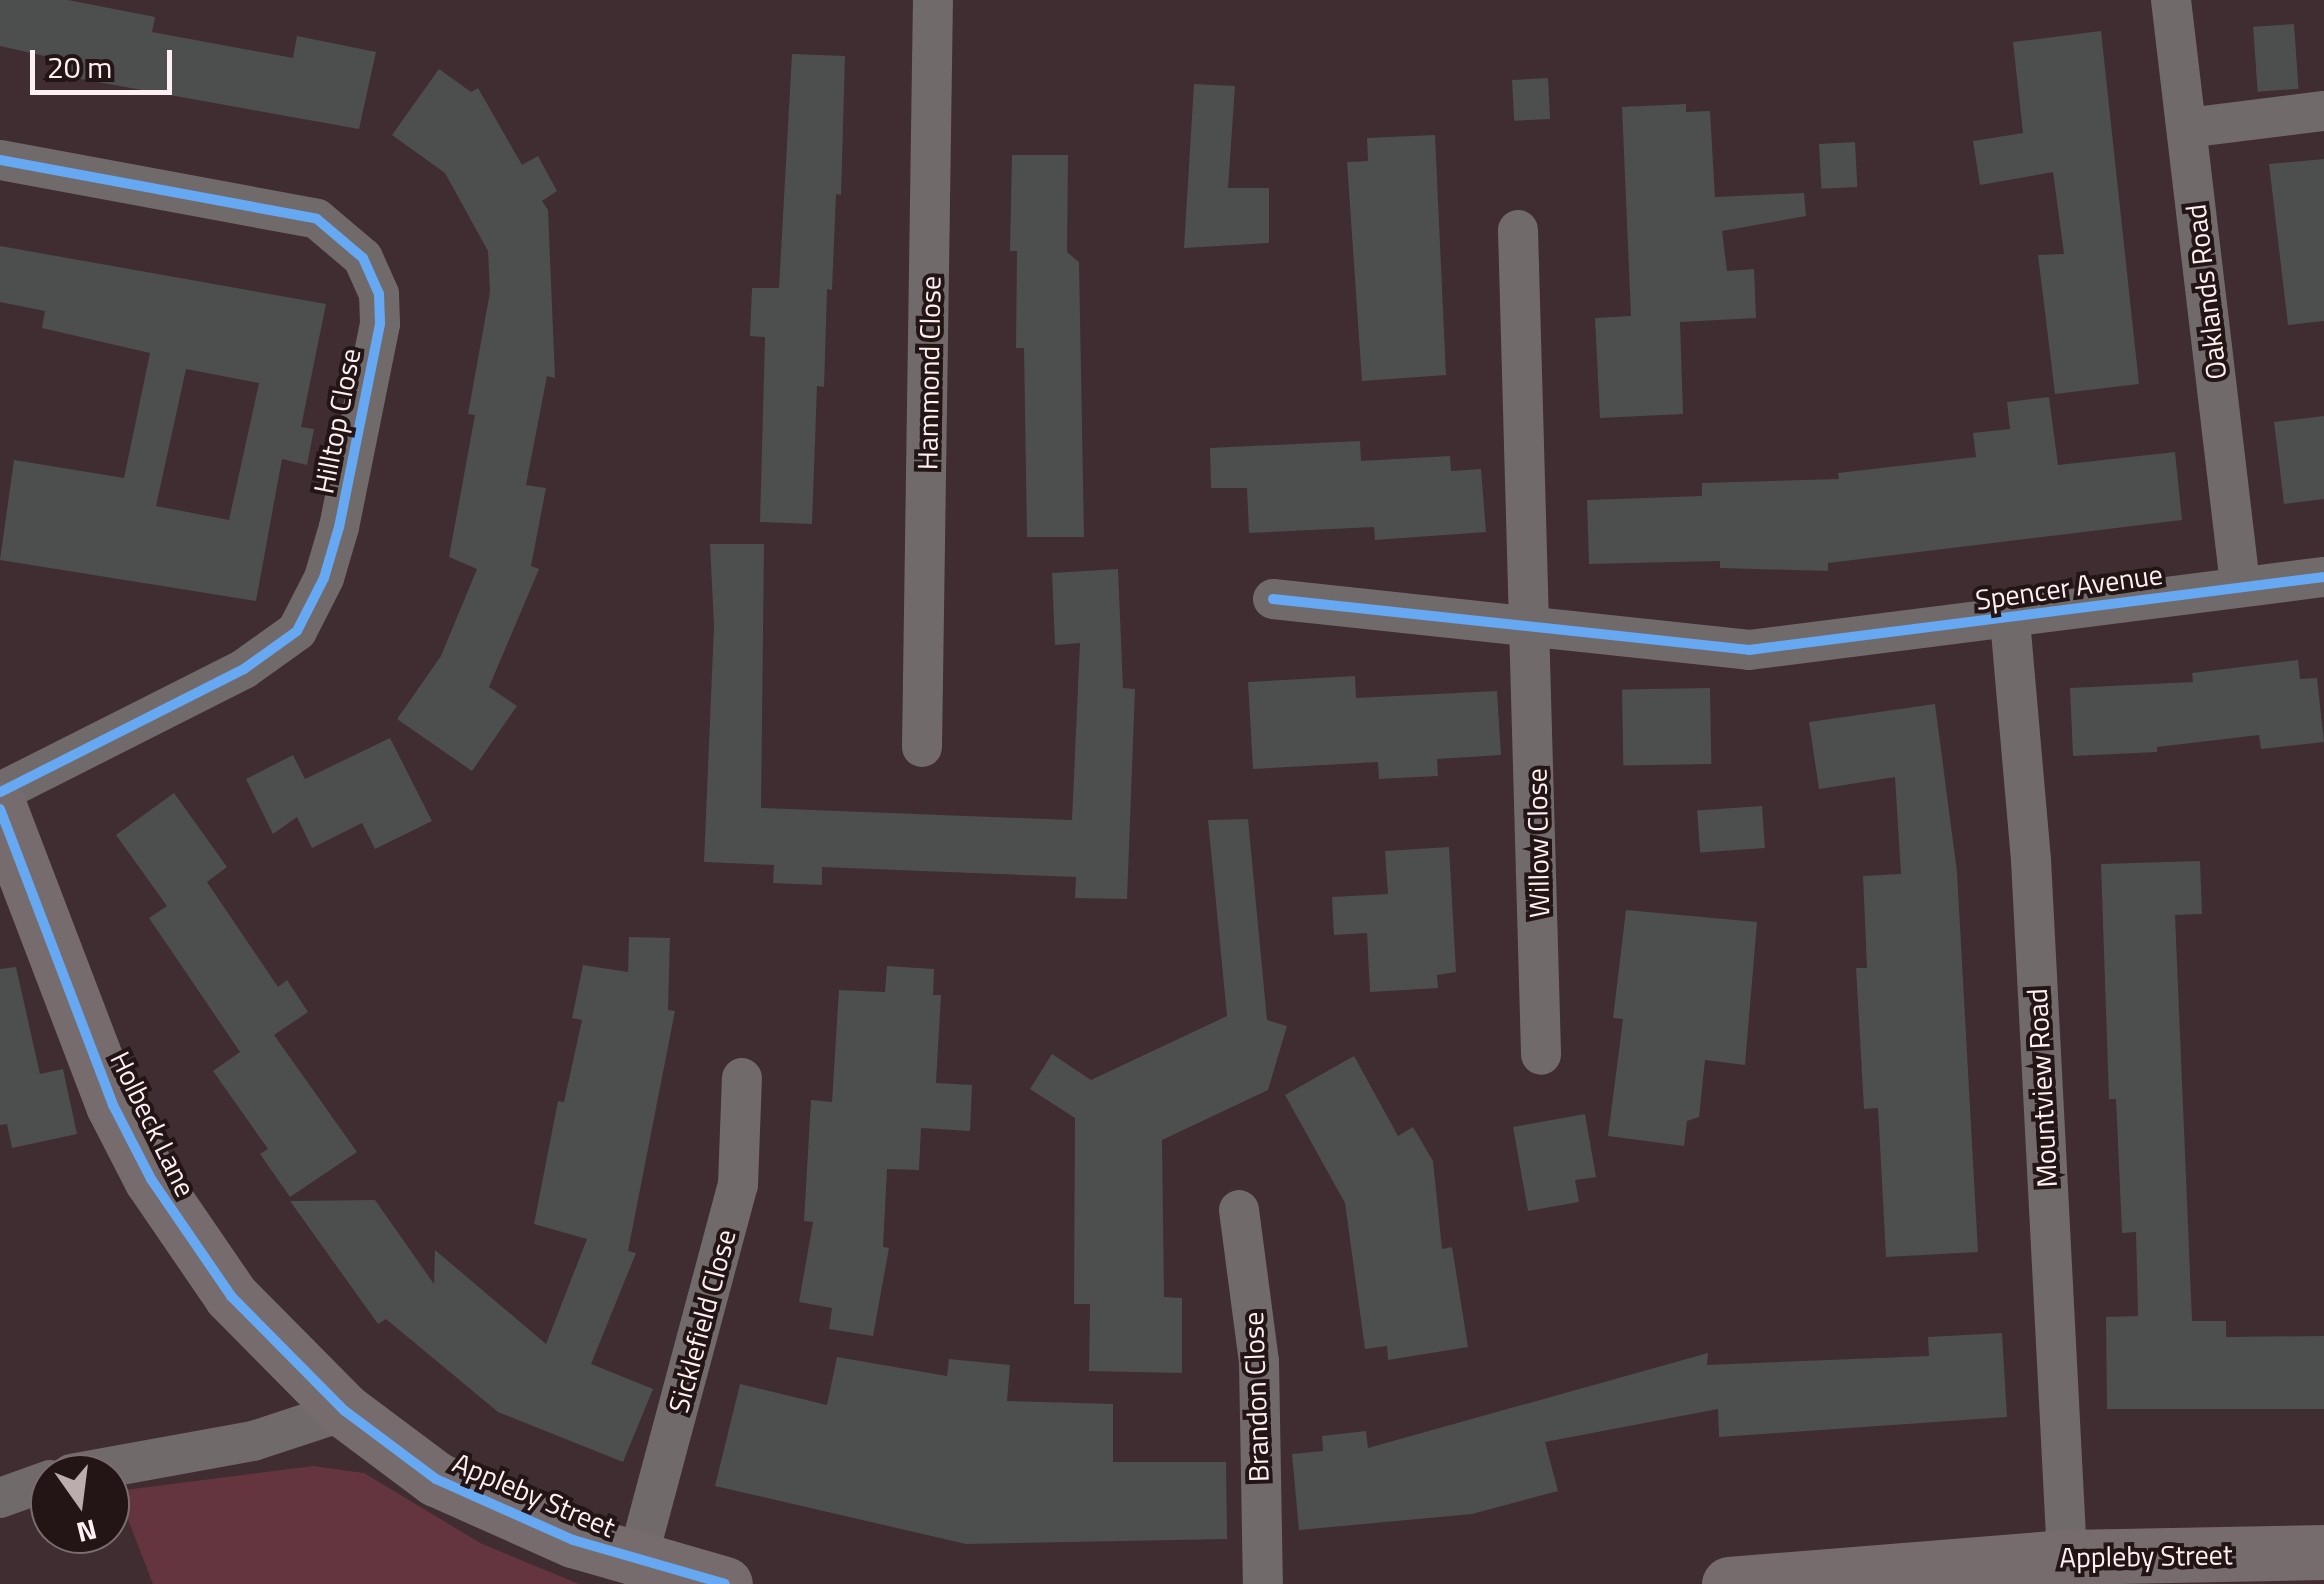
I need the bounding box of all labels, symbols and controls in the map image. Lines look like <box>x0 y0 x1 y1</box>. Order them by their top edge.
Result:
scale bar <box>35 30 178 92</box>
text: 20 m <box>47 44 112 90</box>
street label: Oaklands Road <box>2179 203 2233 381</box>
street label: Hammond Close <box>911 276 947 470</box>
street label: Hilltop Close <box>306 346 368 496</box>
street label: Spencer Avenue <box>1973 557 2165 617</box>
street label: Willow Close <box>1520 768 1556 918</box>
street label: Mountview Road <box>2020 987 2064 1189</box>
street label: Holbeck Lane <box>103 1046 203 1202</box>
street label: Sicklefield Close <box>661 1226 743 1416</box>
street label: Brandon Close <box>1236 1311 1276 1483</box>
street label: Appleby Street <box>448 1446 620 1544</box>
north arrow <box>30 1454 130 1554</box>
text: N <box>72 1508 102 1555</box>
street label: Appleby Street <box>2059 1538 2233 1574</box>

